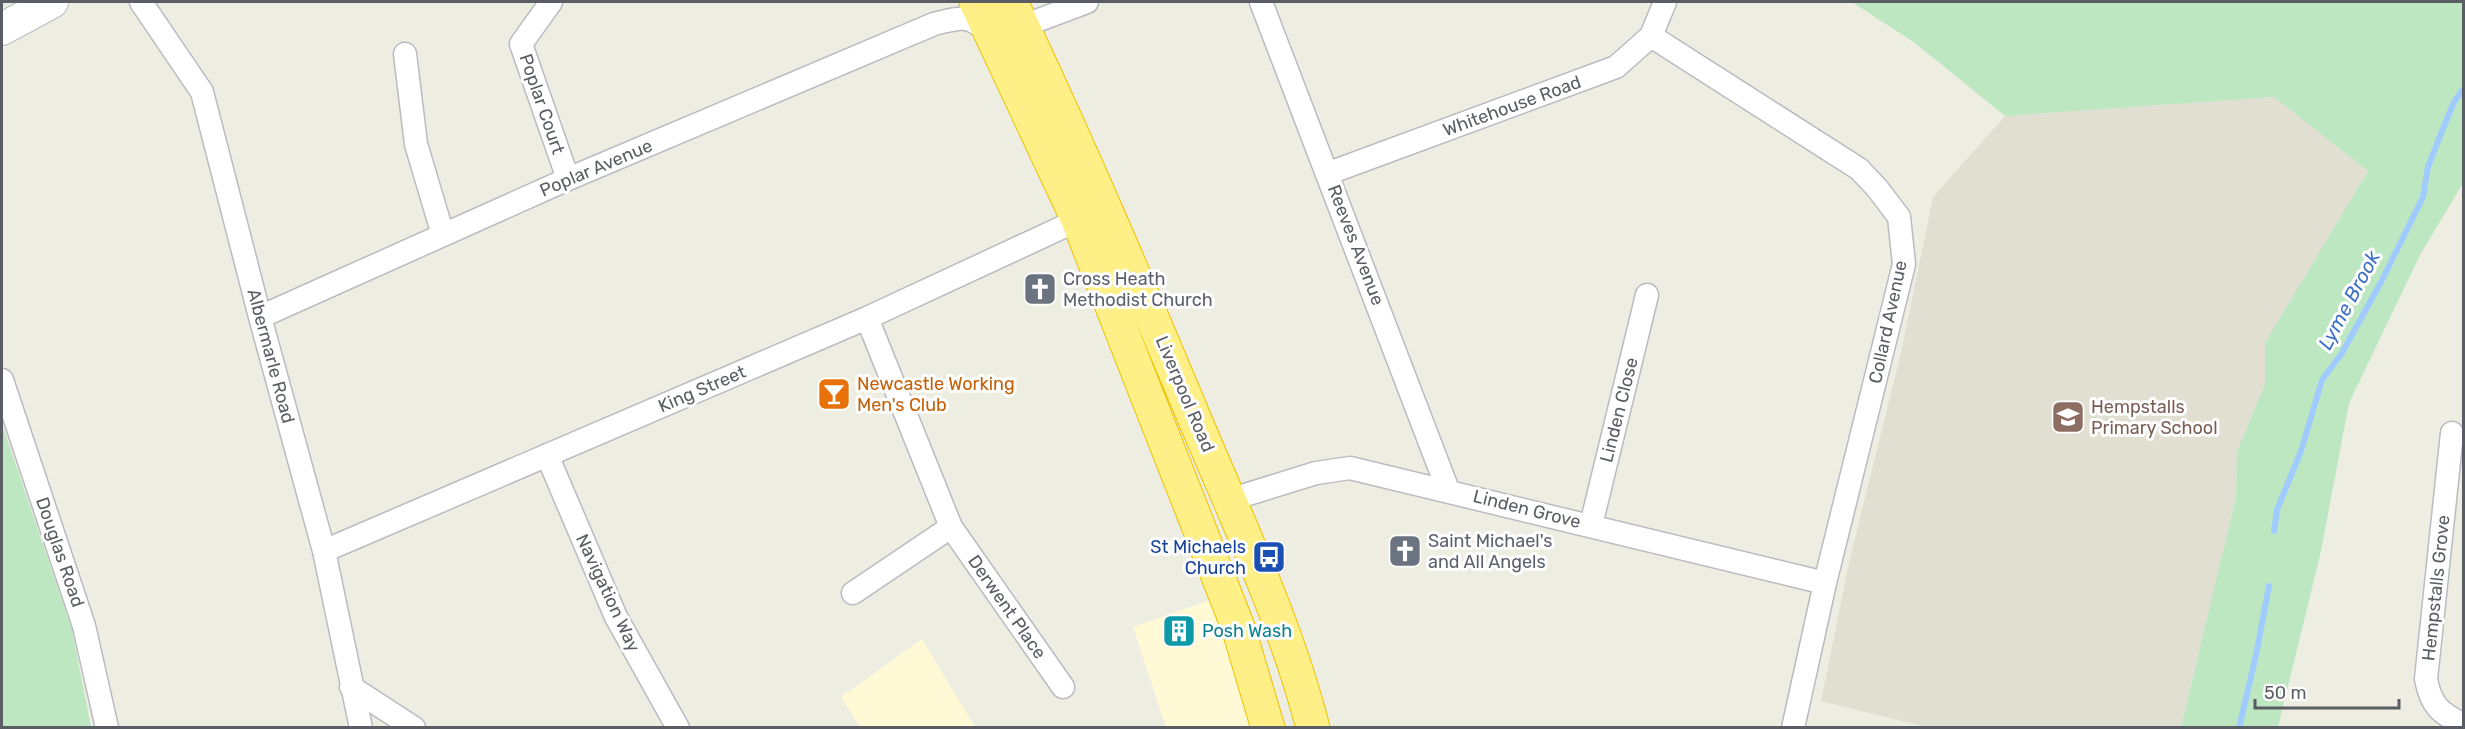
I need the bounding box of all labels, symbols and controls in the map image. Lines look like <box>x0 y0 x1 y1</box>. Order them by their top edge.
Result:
street label: Poplar Court <box>515 51 569 157</box>
street label: Whitehouse Road <box>1440 71 1584 141</box>
street label: Poplar Avenue <box>536 134 656 202</box>
street label: Reeves Avenue <box>1323 182 1389 308</box>
water label: Lyme Brook <box>2313 246 2385 353</box>
street label: Collard Avenue <box>1864 258 1912 386</box>
place label: Cross Heath Methodist Church <box>1063 268 1213 311</box>
church icon: Cross Heath Methodist Church <box>1022 271 1058 307</box>
street label: Albermarle Road <box>242 286 300 426</box>
street label: Liverpool Road <box>1151 333 1219 455</box>
street label: Linden Close <box>1595 355 1643 465</box>
street label: King Street <box>655 361 749 417</box>
place label: Newcastle Working Men's Club <box>857 373 1015 416</box>
bar icon: Newcastle Working Men's Club <box>816 376 852 412</box>
place label: Hempstalls Primary School <box>2091 396 2218 439</box>
school or university icon: Hempstalls Primary School <box>2050 399 2086 435</box>
street label: Linden Grove <box>1471 485 1583 533</box>
street label: Douglas Road <box>31 494 89 610</box>
street label: Hempstalls Grove <box>2417 514 2455 662</box>
place label: Saint Michael's and All Angels <box>1428 530 1552 573</box>
street label: Navigation Way <box>571 531 645 656</box>
church icon: Saint Michael's and All Angels <box>1387 533 1423 569</box>
place label: St Michaels Church <box>1150 536 1246 579</box>
bus stop icon: St Michaels Church <box>1251 539 1287 575</box>
street label: Derwent Place <box>963 551 1051 663</box>
building icon: Posh Wash <box>1161 613 1197 649</box>
place label: Posh Wash <box>1202 620 1292 642</box>
scale bar <box>2255 672 2399 710</box>
text: 50 m <box>2264 682 2307 704</box>

